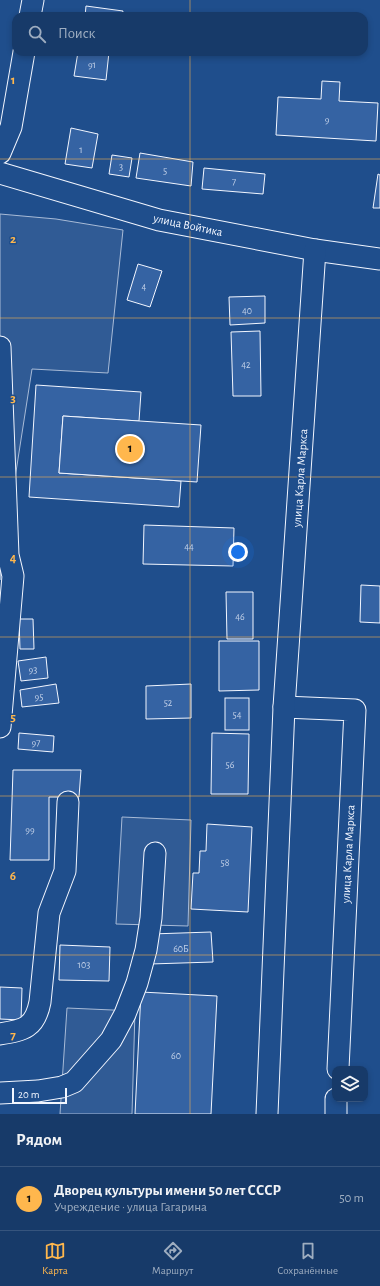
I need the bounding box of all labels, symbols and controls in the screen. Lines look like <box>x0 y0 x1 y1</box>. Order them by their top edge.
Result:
search box <box>12 12 368 56</box>
icon: search <box>26 23 48 45</box>
text: Поиск <box>58 26 96 41</box>
house number: 91 <box>88 60 96 70</box>
text: 1 <box>11 74 15 87</box>
house number: 9 <box>325 115 330 125</box>
house number: 1 <box>79 145 83 155</box>
house number: 3 <box>119 162 123 172</box>
house number: 5 <box>163 166 167 176</box>
house number: 7 <box>232 177 236 187</box>
street label: улица Войтика <box>151 212 224 239</box>
text: 2 <box>10 233 16 246</box>
house number: 4 <box>142 282 147 292</box>
house number: 40 <box>242 306 252 316</box>
house number: 42 <box>241 360 251 370</box>
text: 3 <box>10 392 16 405</box>
street label: улица Карла Маркса <box>291 428 310 529</box>
pin: 1 <box>117 434 143 464</box>
house number: 44 <box>184 542 194 552</box>
your location <box>228 542 248 562</box>
text: 4 <box>10 552 17 565</box>
house number: 46 <box>235 612 245 622</box>
house number: 93 <box>29 665 37 675</box>
house number: 95 <box>35 692 43 702</box>
house number: 52 <box>164 698 173 708</box>
house number: 54 <box>233 710 242 720</box>
text: 5 <box>10 711 16 724</box>
house number: 97 <box>32 738 40 748</box>
house number: 56 <box>226 760 235 770</box>
street label: улица Карла Маркса <box>339 804 358 905</box>
house number: 99 <box>25 825 35 835</box>
house number: 58 <box>221 858 230 868</box>
text: 6 <box>10 870 16 883</box>
house number: 60Б <box>173 944 189 954</box>
house number: 103 <box>78 960 90 970</box>
text: 7 <box>10 1029 16 1042</box>
house number: 60 <box>171 1051 181 1061</box>
map controls <box>332 1066 368 1102</box>
button: layers <box>332 1066 368 1102</box>
scale bar <box>12 1086 67 1105</box>
text: 20 m <box>18 1089 39 1100</box>
text: Рядом <box>16 1131 62 1148</box>
text: Дворец культуры имени 50 лет СССР <box>54 1183 281 1198</box>
text: 1 <box>27 1192 31 1205</box>
text: 50 m <box>339 1192 364 1205</box>
text: Учреждение · улица Гагарина <box>54 1201 207 1214</box>
tab: Карта <box>42 1240 68 1277</box>
tab: Маршрут <box>152 1240 193 1277</box>
tab: Сохранённые <box>277 1240 338 1277</box>

